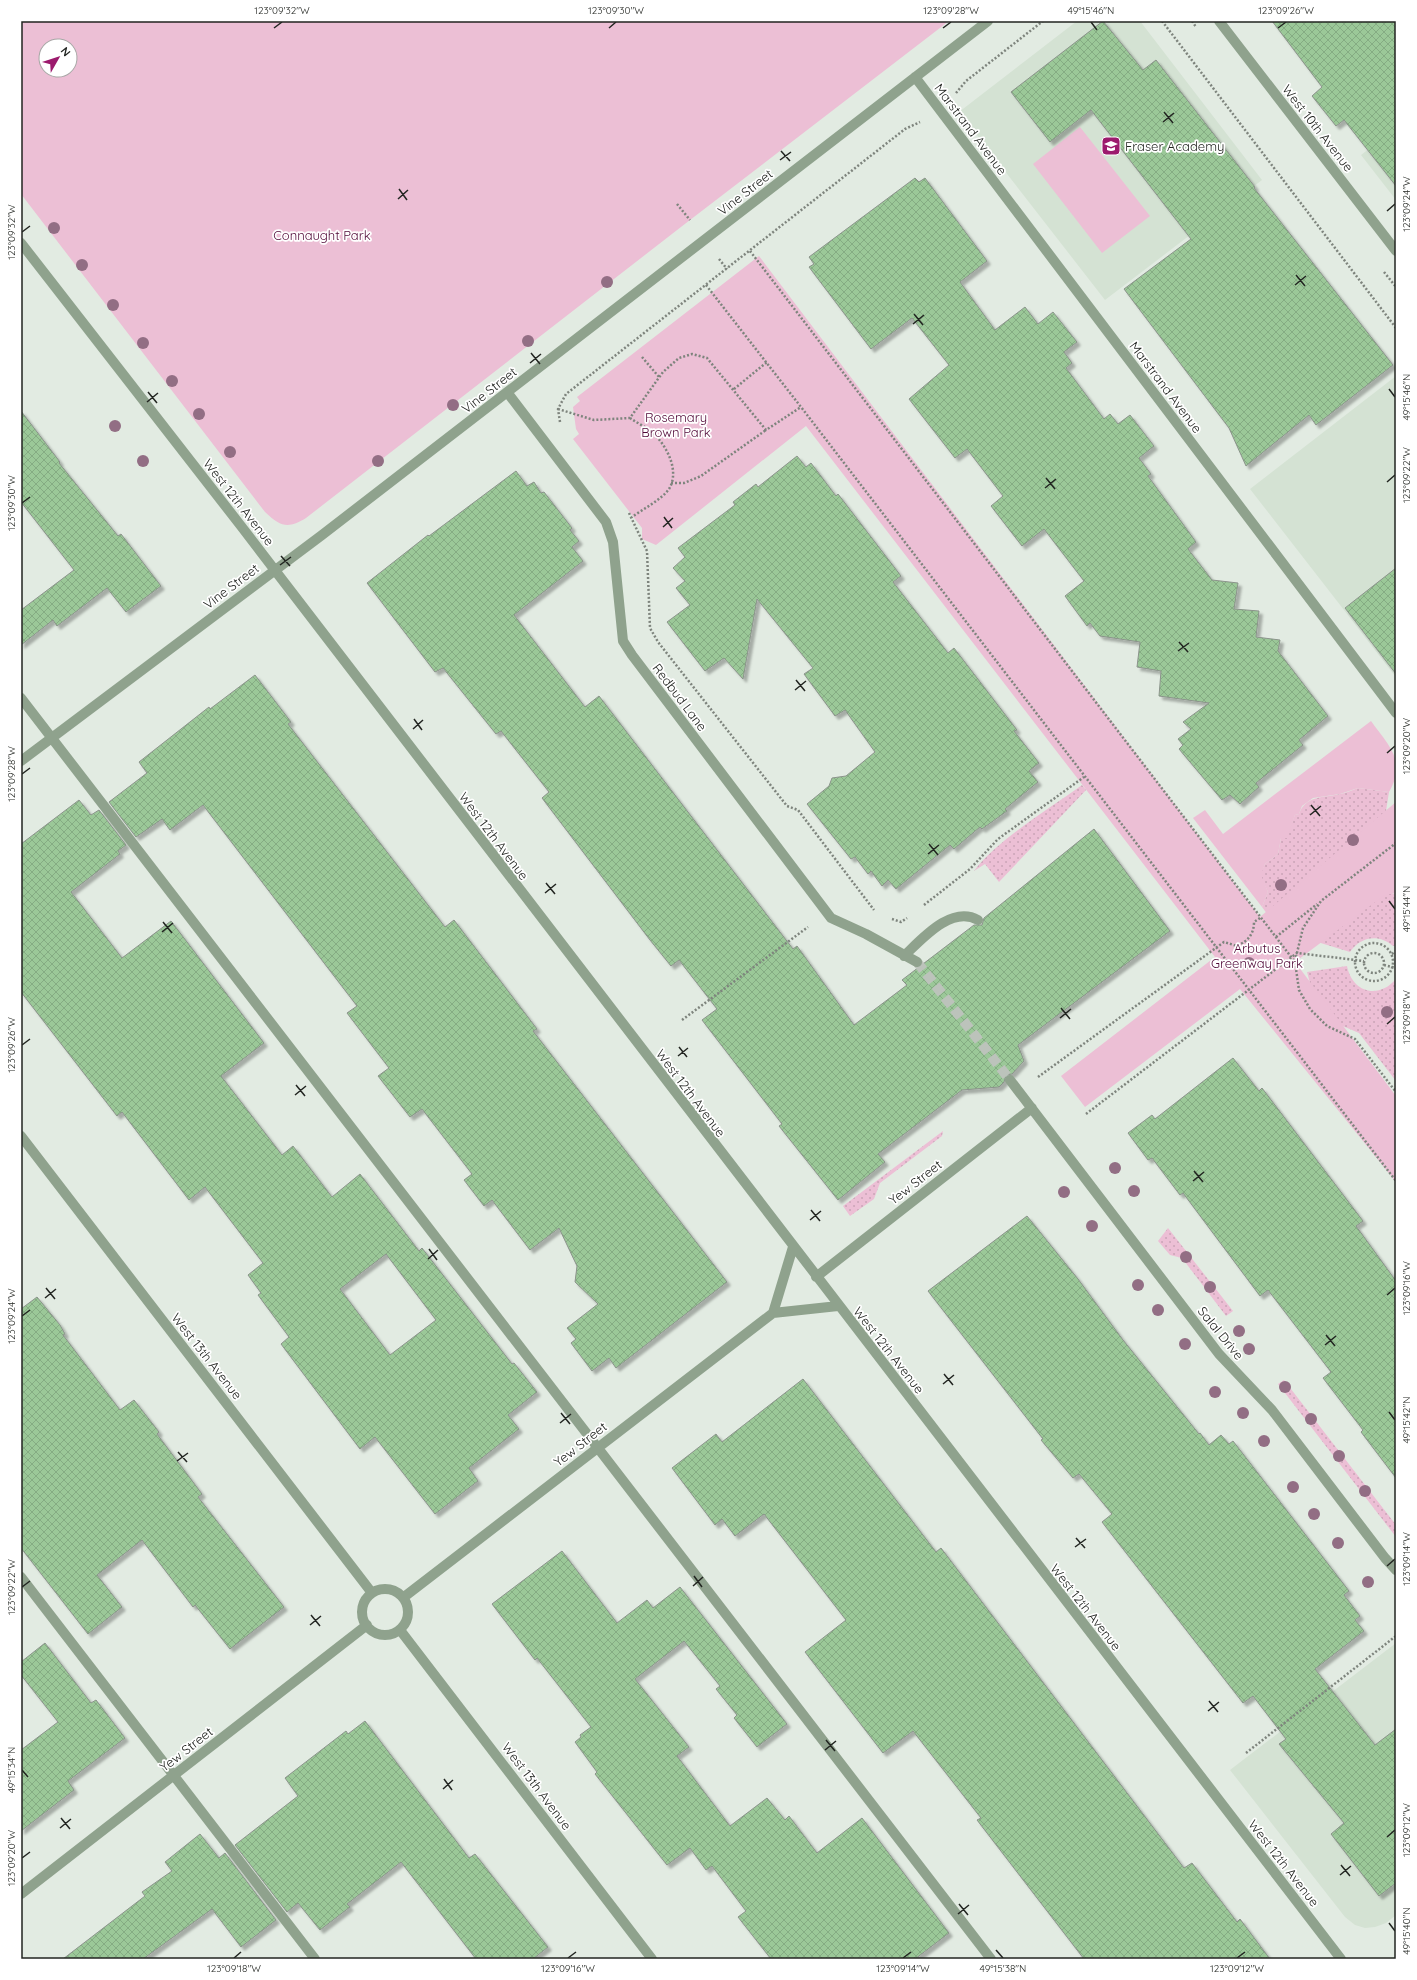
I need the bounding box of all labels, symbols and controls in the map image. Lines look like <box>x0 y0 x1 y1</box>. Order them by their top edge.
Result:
text: 123°09'32"W <box>254 4 310 17</box>
text: 123°09'30"W <box>588 4 644 17</box>
text: 123°09'28"W <box>923 4 979 17</box>
text: 49°15'46"N <box>1068 4 1114 17</box>
text: 123°09'26"W <box>1258 4 1314 17</box>
north arrow <box>38 38 78 78</box>
text: N <box>58 44 74 59</box>
street label: Marstrand Avenue <box>931 80 1011 178</box>
street label: West 10th Avenue <box>1279 81 1357 175</box>
school or university icon: Fraser Academy <box>1100 135 1122 157</box>
place label: Fraser Academy <box>1125 138 1224 154</box>
street label: Vine Street <box>714 166 776 218</box>
text: 123°09'24"W <box>1400 176 1413 232</box>
text: 123°09'32"W <box>5 204 18 260</box>
park label: Connaught Park <box>273 227 371 243</box>
street label: Marstrand Avenue <box>1126 338 1206 436</box>
street label: Vine Street <box>458 364 520 416</box>
text: 49°15'46"N <box>1400 374 1413 420</box>
park label: Rosemary Brown Park <box>641 409 711 440</box>
text: 123°09'22"W <box>1400 447 1413 503</box>
street label: West 12th Avenue <box>200 455 278 549</box>
text: 123°09'30"W <box>5 475 18 531</box>
street label: Vine Street <box>200 560 262 612</box>
street label: Redbud Lane <box>649 660 711 734</box>
text: 123°09'20"W <box>1400 718 1413 774</box>
text: 123°09'28"W <box>5 746 18 802</box>
street label: West 12th Avenue <box>456 789 532 883</box>
text: 49°15'44"N <box>1400 886 1413 932</box>
park label: Arbutus Greenway Park <box>1211 940 1303 971</box>
text: 123°09'18"W <box>1400 990 1413 1044</box>
text: 123°09'26"W <box>5 1017 18 1073</box>
street label: West 12th Avenue <box>653 1046 729 1140</box>
street label: Yew Street <box>885 1156 945 1208</box>
text: 123°09'16"W <box>1400 1261 1413 1315</box>
text: 123°09'24"W <box>5 1288 18 1344</box>
street label: West 12th Avenue <box>850 1303 928 1397</box>
street label: Salal Drive <box>1195 1303 1247 1363</box>
street label: West 13th Avenue <box>168 1310 246 1402</box>
text: 49°15'42"N <box>1400 1397 1413 1443</box>
street label: Yew Street <box>550 1418 610 1470</box>
text: 123°09'14"W <box>1400 1532 1413 1586</box>
text: 123°09'22"W <box>5 1559 18 1615</box>
street label: West 12th Avenue <box>1047 1560 1125 1654</box>
street label: Yew Street <box>156 1723 216 1775</box>
street label: West 13th Avenue <box>499 1739 575 1833</box>
text: 49°15'34"N <box>5 1747 18 1793</box>
text: 123°09'12"W <box>1400 1803 1413 1857</box>
street label: West 12th Avenue <box>1245 1816 1323 1910</box>
text: 123°09'20"W <box>5 1830 18 1886</box>
text: 49°15'40"N <box>1400 1907 1413 1955</box>
text: 123°09'18"W <box>207 1962 261 1975</box>
text: 123°09'16"W <box>541 1962 595 1975</box>
text: 123°09'14"W <box>876 1962 930 1975</box>
text: 49°15'38"N <box>980 1962 1026 1975</box>
text: 123°09'12"W <box>1210 1962 1264 1975</box>

